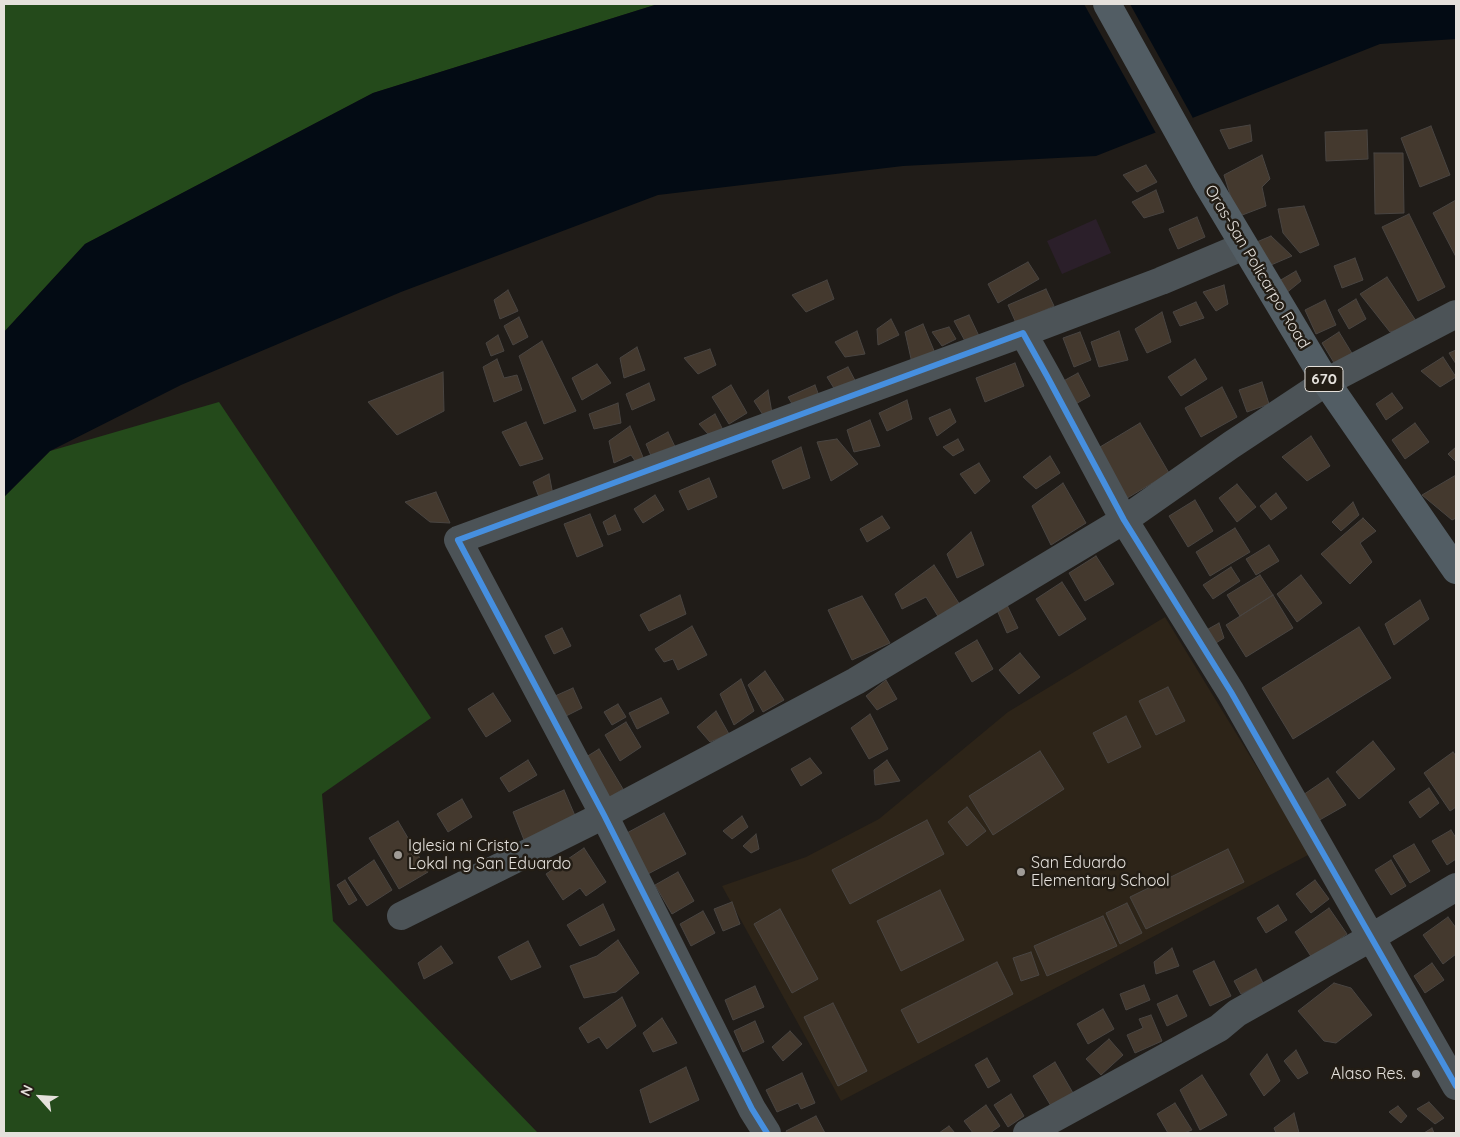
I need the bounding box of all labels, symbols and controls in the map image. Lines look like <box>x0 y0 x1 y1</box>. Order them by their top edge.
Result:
street label: Oras-San Policarpo Road <box>1200 182 1314 352</box>
road number: 670 <box>1305 366 1343 392</box>
place label: Iglesia ni Cristo - Lokal ng San Eduardo <box>408 836 571 874</box>
marker: Iglesia ni Cristo - Lokal ng San Eduardo <box>392 849 404 861</box>
place label: San Eduardo Elementary School <box>1031 853 1170 891</box>
marker: San Eduardo Elementary School <box>1015 866 1027 878</box>
place label: Alaso Res. <box>1331 1064 1406 1084</box>
marker: Alaso Res. <box>1410 1068 1422 1080</box>
north arrow <box>15 1072 65 1122</box>
text: N <box>16 1082 37 1099</box>

